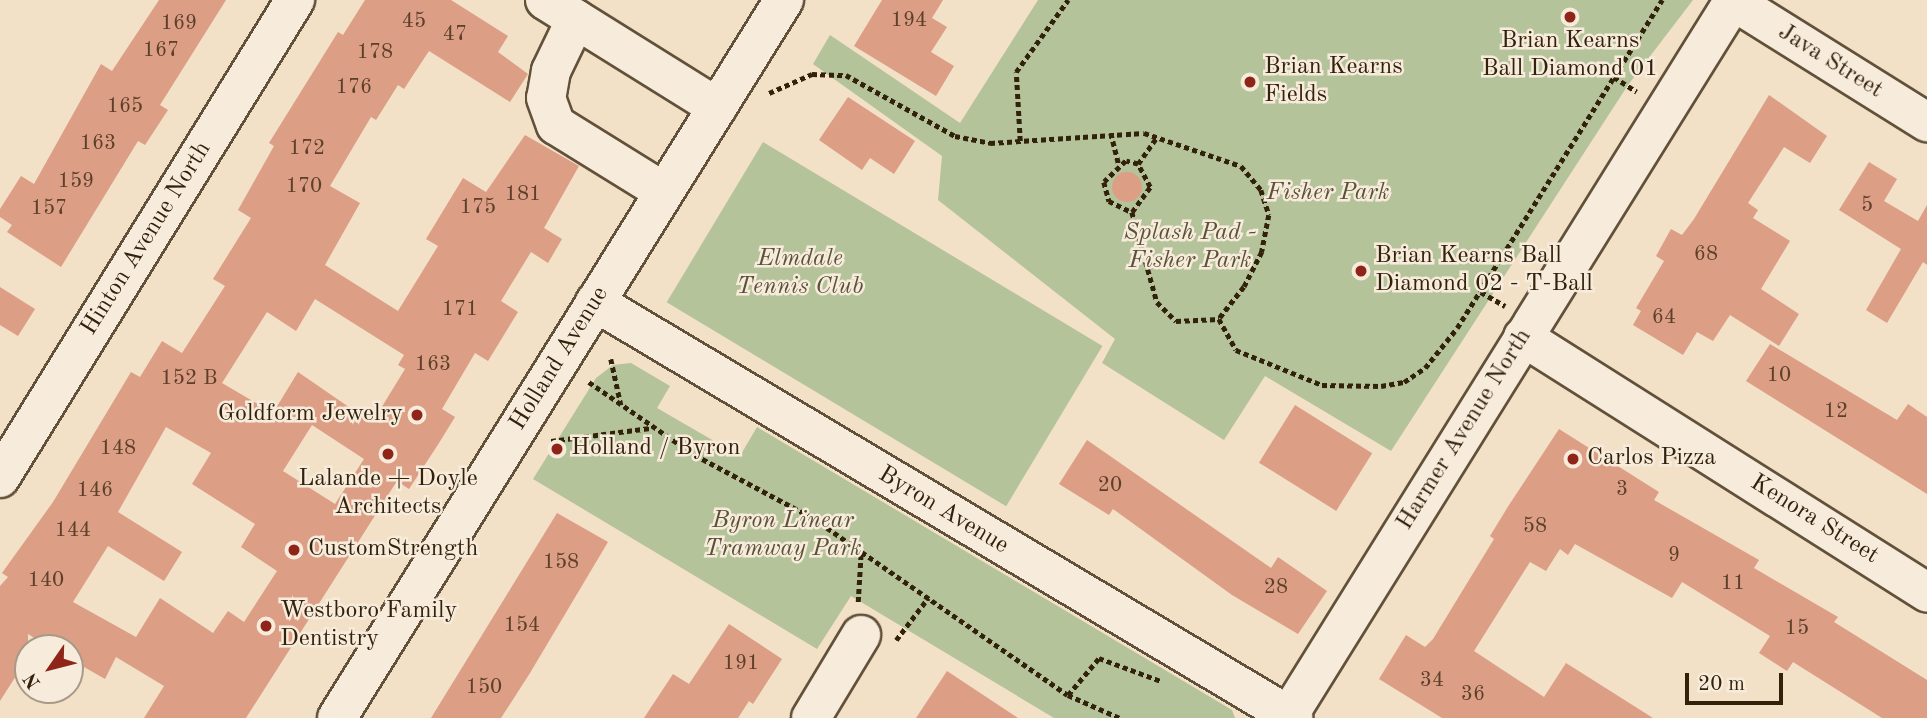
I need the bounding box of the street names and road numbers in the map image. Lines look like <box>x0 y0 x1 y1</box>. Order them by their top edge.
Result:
street label: Java Street <box>1772 18 1888 106</box>
street label: Hinton Avenue North <box>76 137 218 341</box>
street label: Holland Avenue <box>504 282 616 436</box>
street label: Harmer Avenue North <box>1391 324 1539 536</box>
street label: Byron Avenue <box>873 461 1013 561</box>
street label: Kenora Street <box>1744 469 1884 571</box>

